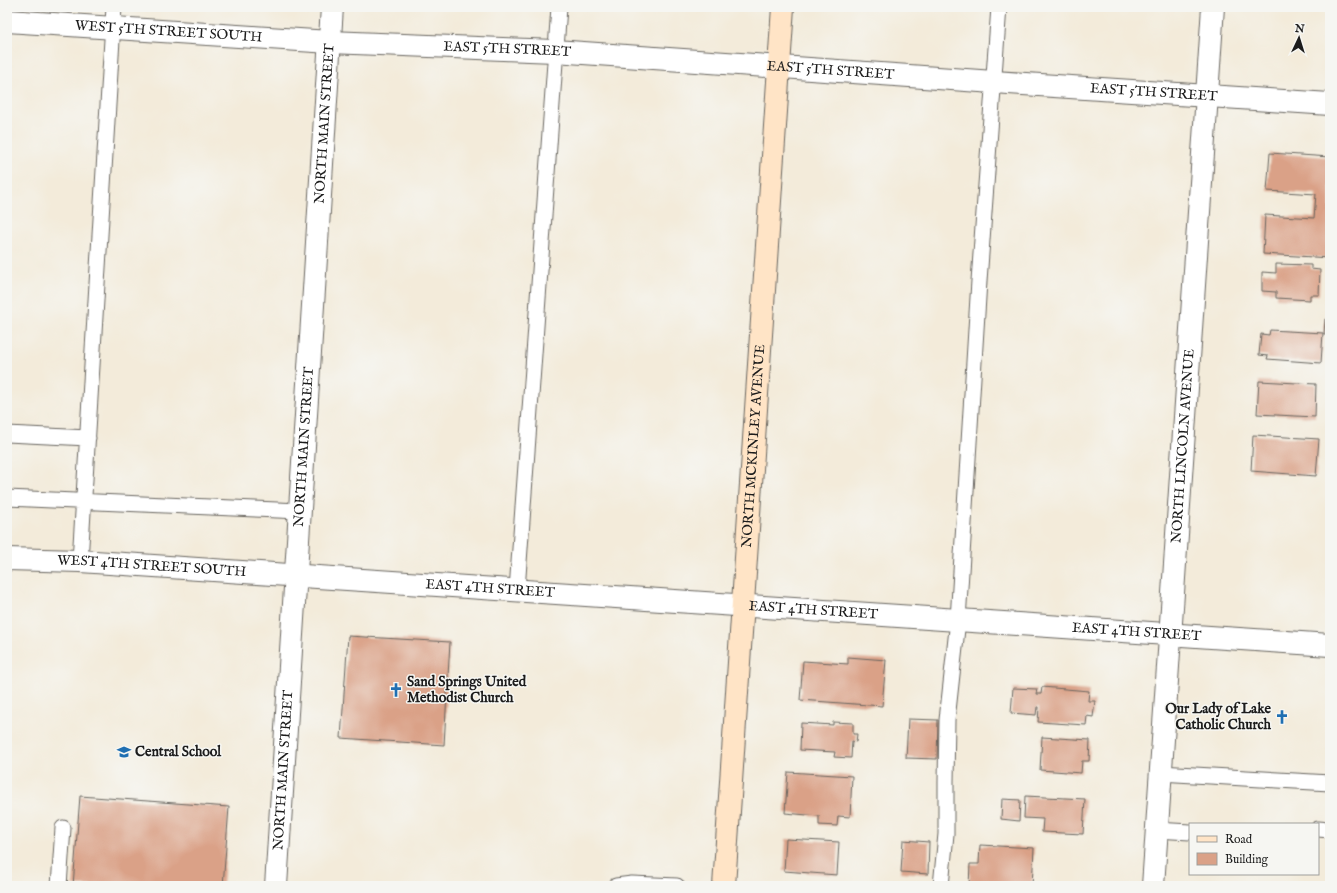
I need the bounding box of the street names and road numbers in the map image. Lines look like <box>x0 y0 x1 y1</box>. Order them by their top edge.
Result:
street label: WEST 5TH STREET SOUTH <box>75 16 263 47</box>
street label: EAST 5TH STREET <box>443 38 572 61</box>
street label: NORTH MAIN STREET <box>310 42 339 204</box>
street label: EAST 5TH STREET <box>766 57 896 84</box>
street label: EAST 5TH STREET <box>1089 79 1219 106</box>
street label: NORTH MCKINLEY AVENUE <box>738 343 769 548</box>
street label: NORTH LINCOLN AVENUE <box>1167 348 1199 544</box>
street label: NORTH MAIN STREET <box>290 365 318 528</box>
street label: WEST 4TH STREET SOUTH <box>57 551 247 581</box>
street label: EAST 4TH STREET <box>425 575 556 602</box>
street label: EAST 4TH STREET <box>748 597 879 624</box>
street label: EAST 4TH STREET <box>1071 619 1203 645</box>
street label: NORTH MAIN STREET <box>269 689 298 851</box>

